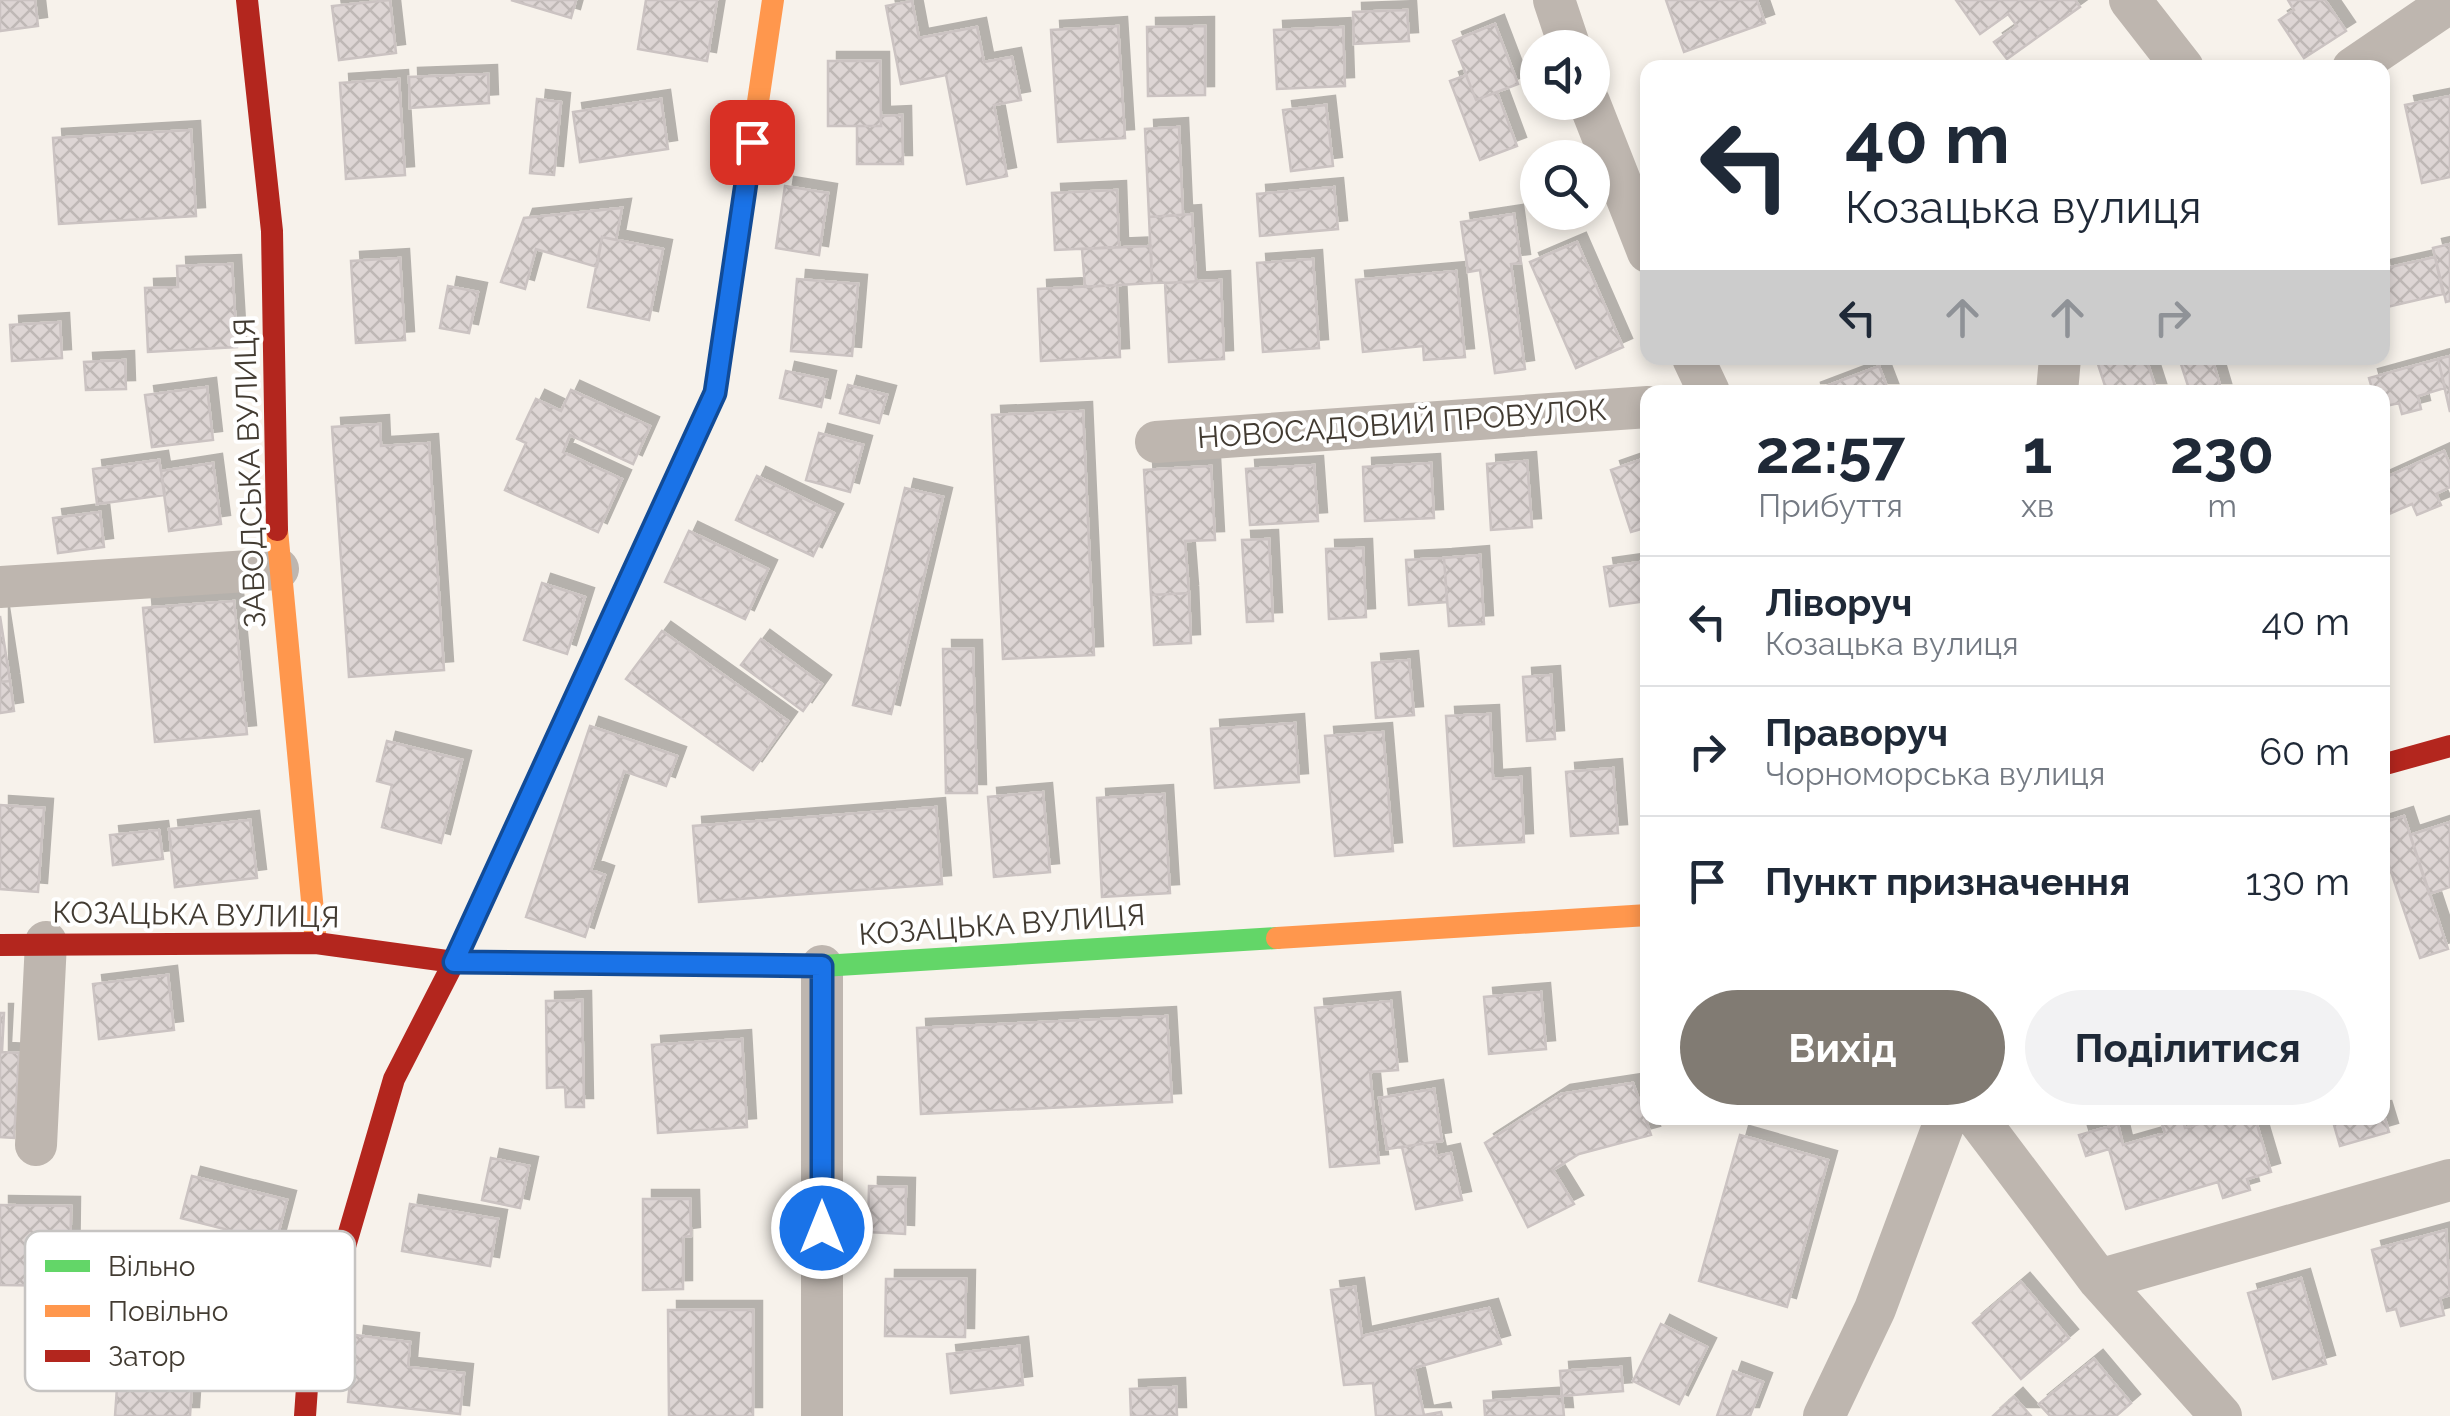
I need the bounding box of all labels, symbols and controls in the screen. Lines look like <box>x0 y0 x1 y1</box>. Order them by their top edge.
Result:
map controls <box>1520 30 1610 230</box>
button: sound <box>1520 30 1610 120</box>
text: 40 m <box>1845 97 2010 179</box>
pin <box>710 100 795 185</box>
icon: left <box>1680 100 1810 230</box>
icon: arrive <box>725 115 780 170</box>
button: search <box>1520 140 1610 230</box>
text: Козацька вулиця <box>1845 181 2202 234</box>
icon: left <box>1830 290 1885 345</box>
icon: ahead <box>1935 290 1990 345</box>
icon: ahead <box>2040 290 2095 345</box>
icon: right <box>2145 290 2200 345</box>
street label: ЗАВОДСЬКА ВУЛИЦЯ <box>227 317 272 629</box>
street label: НОВОСАДОВИЙ ПРОВУЛОК <box>1196 392 1608 455</box>
text: 22:57 <box>1756 417 1905 487</box>
text: 1 <box>2023 417 2052 487</box>
text: 230 <box>2170 417 2274 487</box>
text: Прибуття <box>1758 487 1903 524</box>
text: хв <box>2021 487 2054 524</box>
text: m <box>2207 487 2237 524</box>
text: Ліворуч <box>1765 580 1912 625</box>
icon: left <box>1680 594 1735 649</box>
text: 40 m <box>2261 599 2350 644</box>
text: Козацька вулиця <box>1765 625 2019 662</box>
text: Праворуч <box>1765 710 1948 755</box>
icon: right <box>1680 724 1735 779</box>
text: 60 m <box>2259 729 2350 774</box>
text: Чорноморська вулиця <box>1765 755 2105 792</box>
icon: arrive <box>1680 854 1735 909</box>
text: Пункт призначення <box>1765 859 2130 904</box>
text: 130 m <box>2246 859 2350 904</box>
street label: КОЗАЦЬКА ВУЛИЦЯ <box>52 894 340 935</box>
street label: КОЗАЦЬКА ВУЛИЦЯ <box>858 897 1146 952</box>
button: Вихід <box>1680 990 2005 1105</box>
button: Поділитися <box>2025 990 2350 1105</box>
position arrow <box>770 1176 874 1280</box>
legend <box>25 1231 355 1391</box>
text: Вільно <box>108 1250 195 1283</box>
text: Повільно <box>108 1295 228 1328</box>
text: Затор <box>108 1340 186 1373</box>

